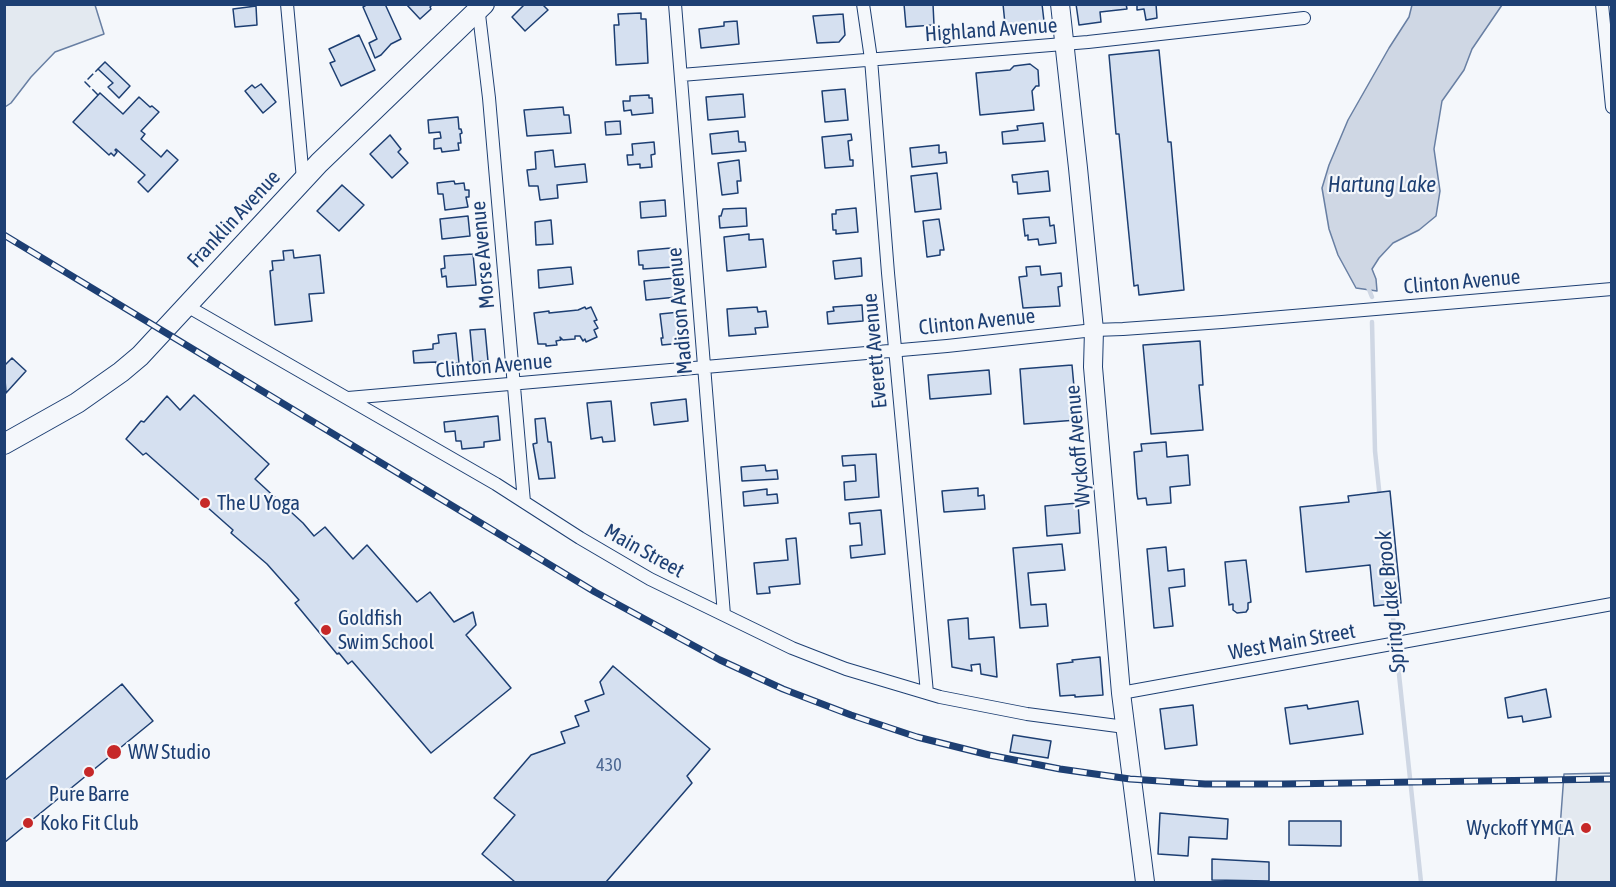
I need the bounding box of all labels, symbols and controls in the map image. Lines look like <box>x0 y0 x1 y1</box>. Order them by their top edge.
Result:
street label: Highland Avenue <box>924 13 1058 47</box>
street label: Franklin Avenue <box>182 165 286 273</box>
water label: Hartung Lake <box>1328 172 1436 198</box>
street label: Morse Avenue <box>466 200 500 310</box>
street label: Madison Avenue <box>662 247 698 375</box>
street label: Clinton Avenue <box>1403 264 1521 300</box>
street label: Everett Avenue <box>857 292 893 410</box>
street label: Clinton Avenue <box>918 303 1036 341</box>
street label: Clinton Avenue <box>435 348 553 384</box>
street label: Wyckoff Avenue <box>1060 384 1096 508</box>
place label: The U Yoga <box>217 490 300 516</box>
marker: The U Yoga <box>198 496 212 510</box>
street label: Main Street <box>599 519 689 583</box>
water label: Spring Lake Brook <box>1370 530 1412 674</box>
place label: Goldfish Swim School <box>338 605 434 655</box>
street label: West Main Street <box>1227 618 1357 666</box>
marker: Goldfish Swim School <box>319 623 333 637</box>
place label: WW Studio <box>128 739 211 765</box>
marker: WW Studio <box>105 743 123 761</box>
house number: 430 <box>596 754 622 776</box>
marker: Pure Barre <box>82 765 96 779</box>
place label: Pure Barre <box>49 781 129 807</box>
place label: Koko Fit Club <box>40 810 139 836</box>
place label: Wyckoff YMCA <box>1466 815 1574 841</box>
marker: Koko Fit Club <box>21 816 35 830</box>
marker: Wyckoff YMCA <box>1579 821 1593 835</box>

